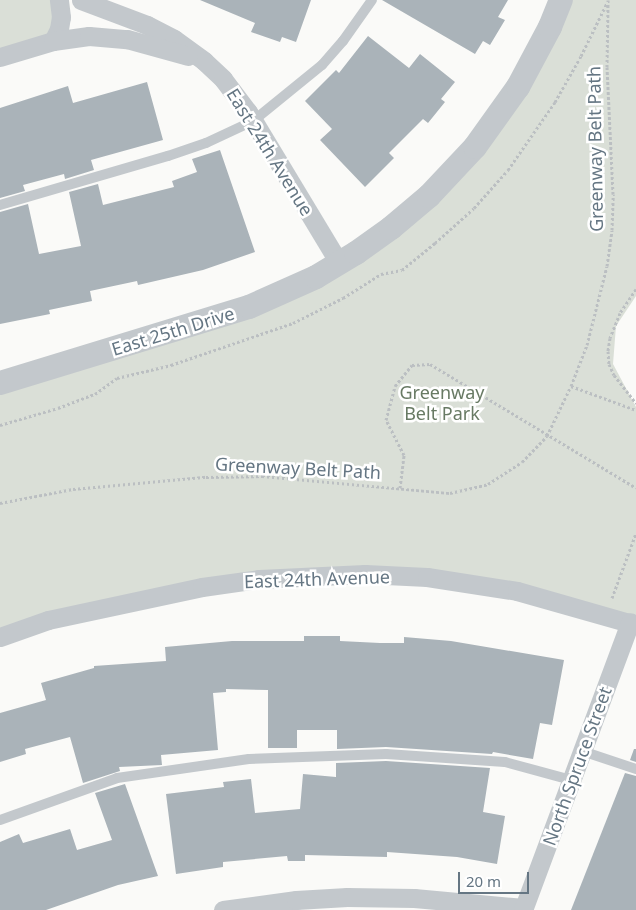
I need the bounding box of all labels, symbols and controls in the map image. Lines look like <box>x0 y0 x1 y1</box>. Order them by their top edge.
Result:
street label: Greenway Belt Path <box>583 66 607 232</box>
street label: East 24th Avenue <box>222 84 318 220</box>
street label: East 25th Drive <box>109 302 237 360</box>
park label: Greenway Belt Park <box>399 382 485 424</box>
street label: Greenway Belt Path <box>215 453 381 483</box>
street label: East 24th Avenue <box>244 566 390 592</box>
street label: North Spruce Street <box>538 684 616 848</box>
scale bar <box>461 862 532 894</box>
text: 20 m <box>466 871 501 891</box>

